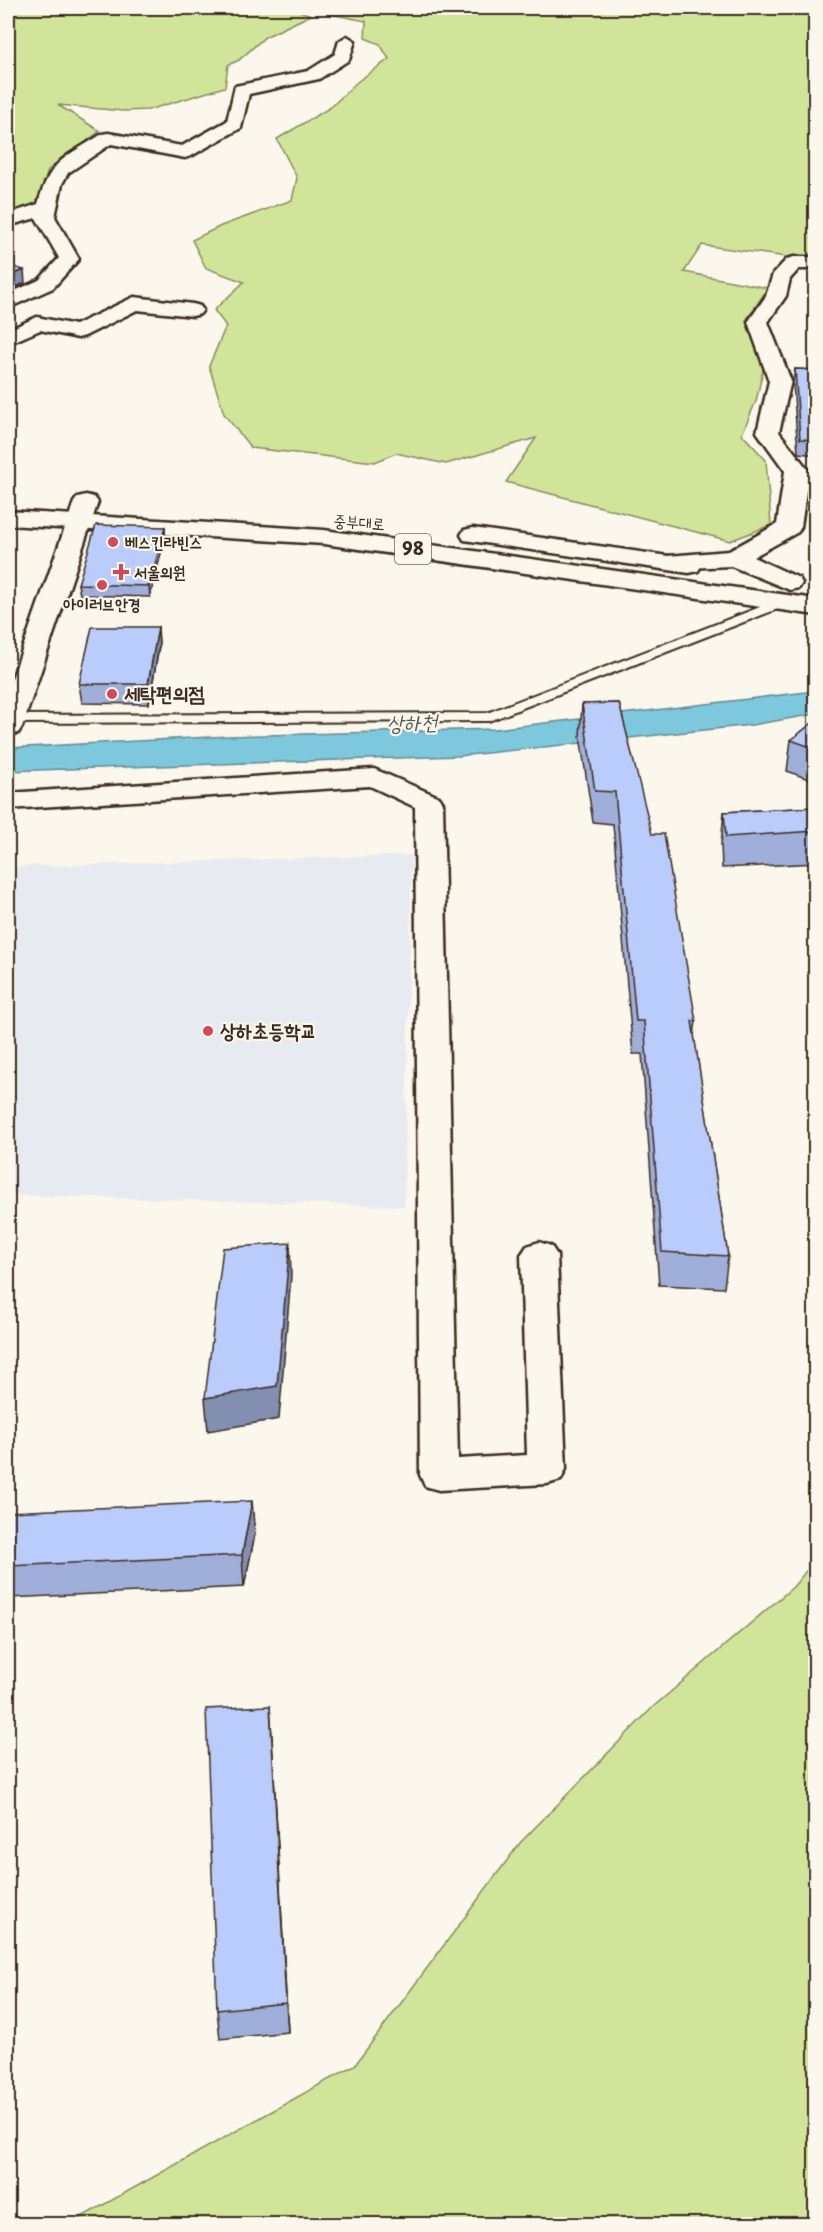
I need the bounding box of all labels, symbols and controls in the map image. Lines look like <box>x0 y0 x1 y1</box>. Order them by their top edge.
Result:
street label: 중부대로 <box>333 507 386 535</box>
place label: 베스킨라빈스 <box>125 529 202 553</box>
road number: 98 <box>395 534 431 564</box>
marker: 베스킨라빈스 <box>106 535 120 549</box>
place label: 서울의원 <box>134 559 186 583</box>
marker: 서울의원 <box>112 563 130 581</box>
marker: 아이러브안경 <box>95 578 109 592</box>
place label: 아이러브안경 <box>62 591 141 615</box>
place label: 세탁편의점 <box>124 678 204 708</box>
marker: 세탁편의점 <box>105 687 119 701</box>
water label: 상하천 <box>386 704 440 738</box>
place label: 상하초등학교 <box>220 1015 317 1045</box>
marker: 상하초등학교 <box>201 1024 215 1038</box>

